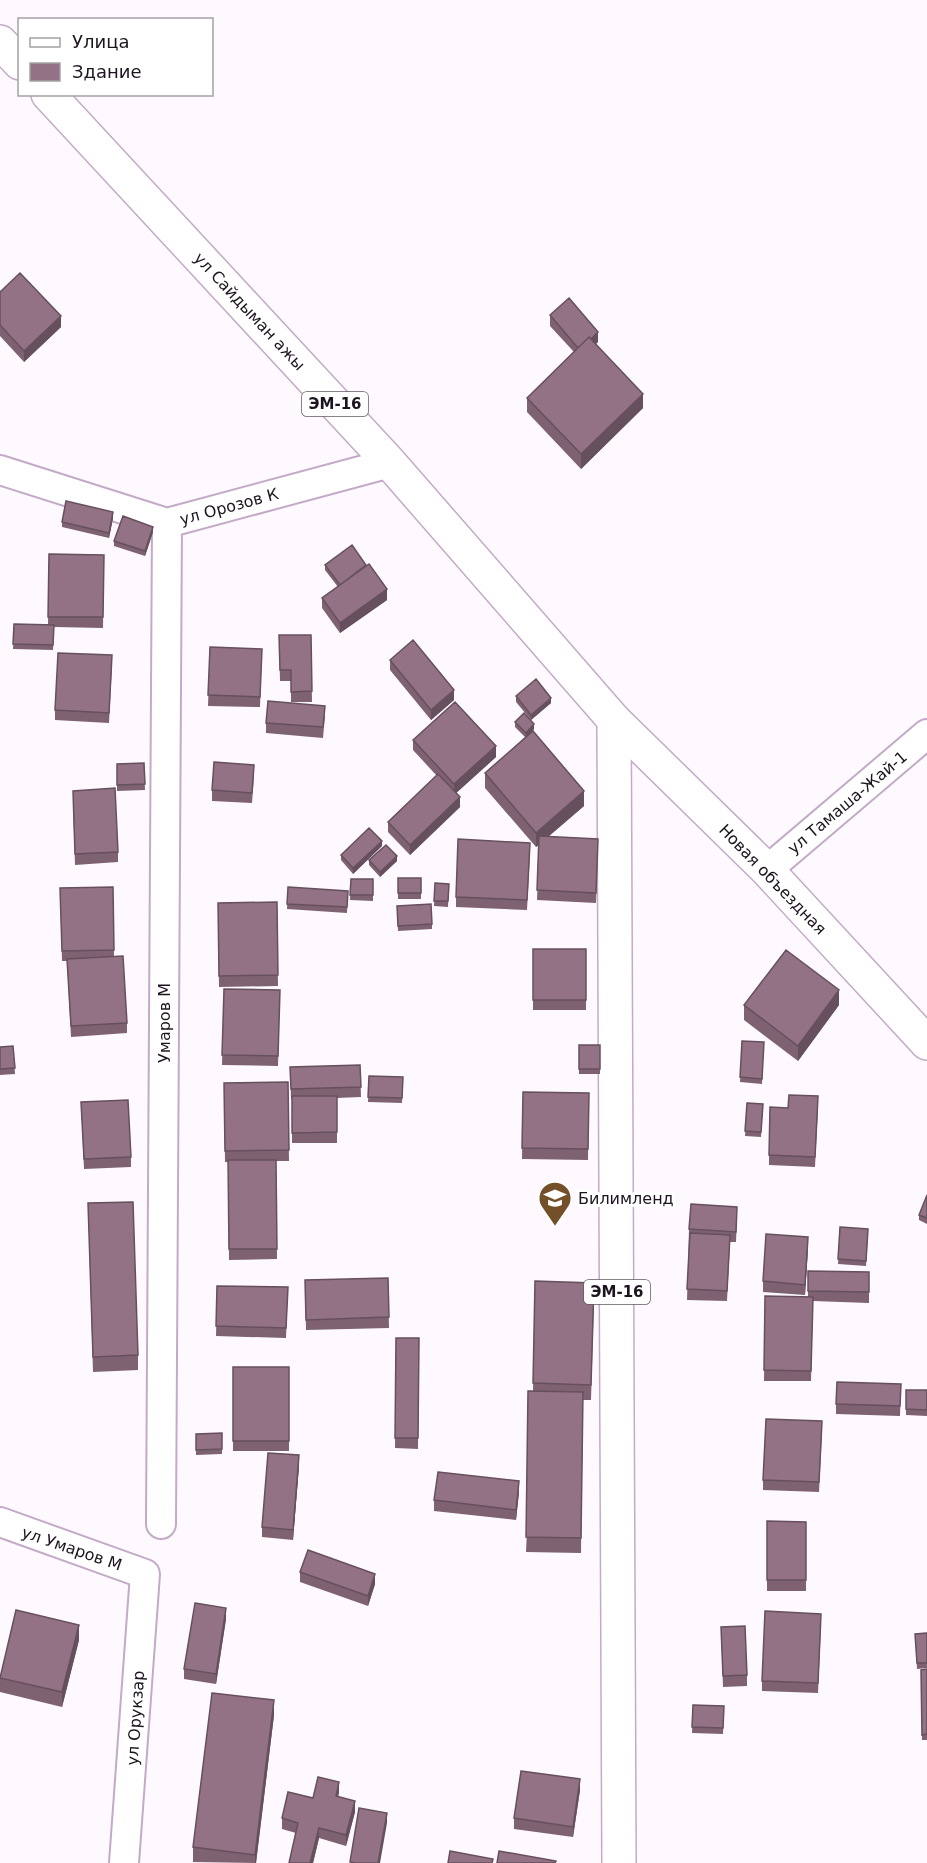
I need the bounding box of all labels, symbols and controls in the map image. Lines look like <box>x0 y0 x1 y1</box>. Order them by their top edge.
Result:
legend <box>18 18 213 96</box>
text: Улица <box>72 31 129 52</box>
text: Здание <box>72 61 142 82</box>
street label: ул Сайдыман ажы <box>190 249 309 374</box>
road number: ЭМ-16 <box>302 392 368 416</box>
street label: ул Орозов К <box>178 484 281 529</box>
street label: ул Тамаша-Жай-1 <box>784 747 911 858</box>
street label: Новая объездная <box>715 820 830 938</box>
street label: Умаров М <box>155 983 174 1063</box>
school or university icon: Билимленд <box>537 1180 573 1227</box>
place label: Билимленд <box>578 1189 674 1208</box>
road number: ЭМ-16 <box>584 1280 650 1304</box>
street label: ул Умаров М <box>19 1522 124 1574</box>
street label: ул Орукзар <box>123 1670 148 1766</box>

